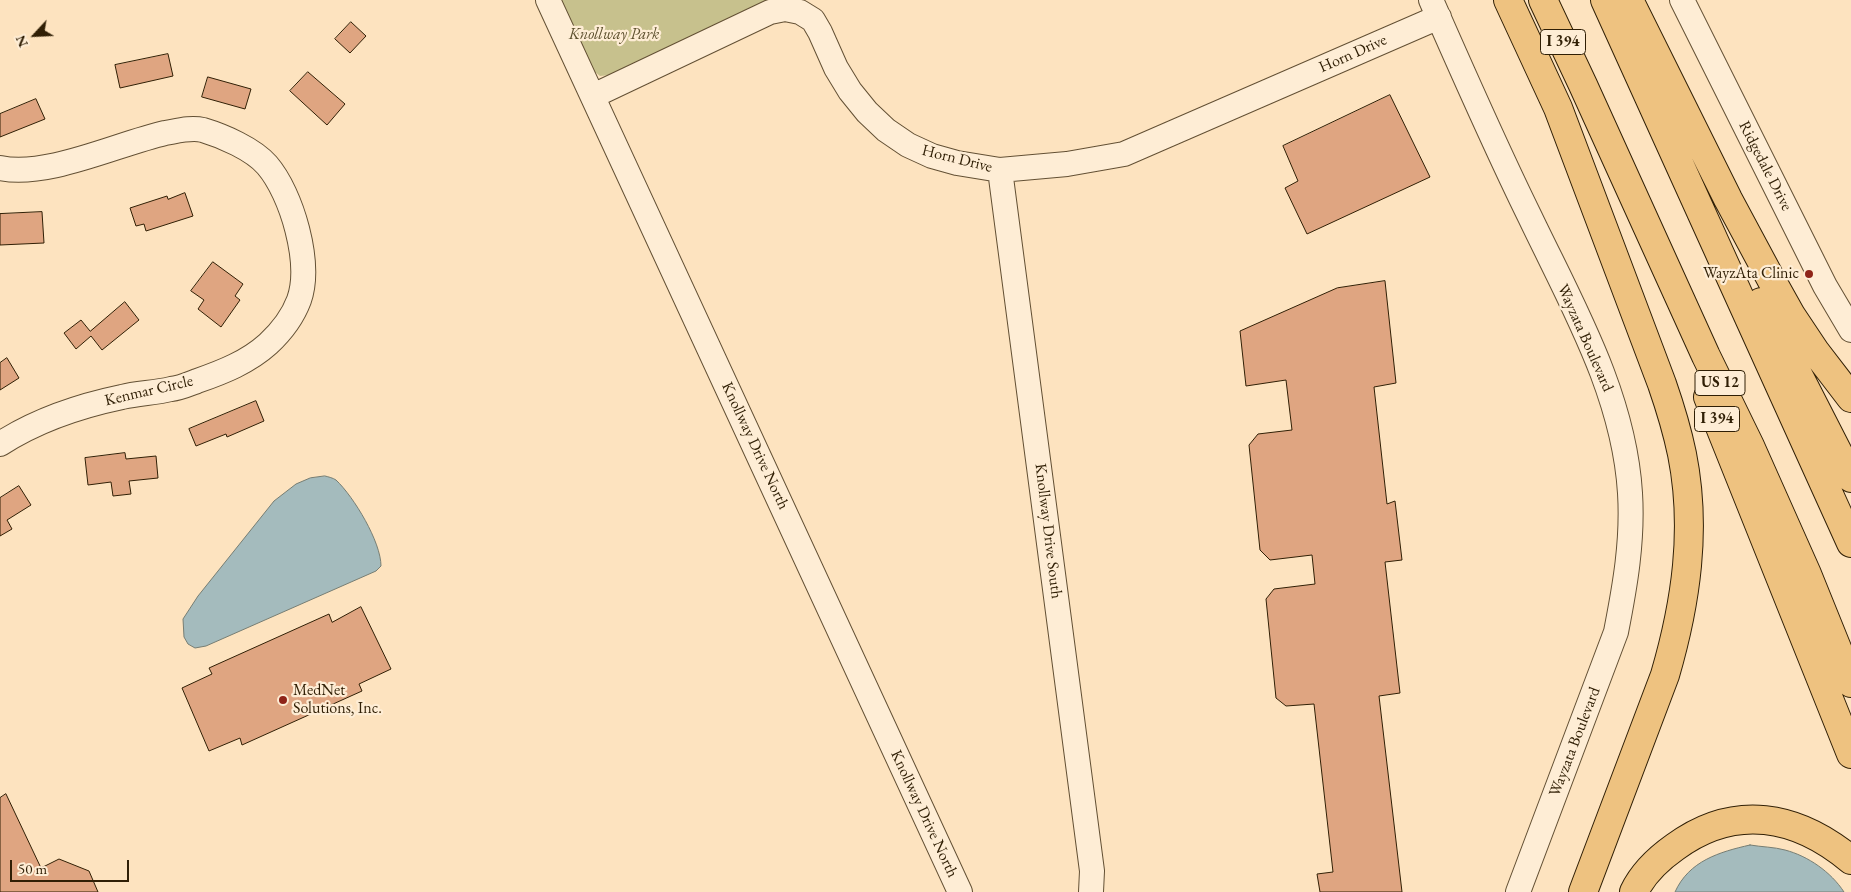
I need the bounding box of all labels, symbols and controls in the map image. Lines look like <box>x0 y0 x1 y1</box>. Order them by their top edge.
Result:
north arrow <box>10 10 60 60</box>
park label: Knollway Park <box>569 25 659 45</box>
road number: I 394 <box>1540 30 1586 54</box>
street label: Horn Drive <box>1316 31 1390 77</box>
text: N <box>11 32 32 50</box>
street label: Ridgedale Drive <box>1734 118 1796 214</box>
street label: Horn Drive <box>920 141 994 177</box>
place label: WayzAta Clinic <box>1703 264 1799 284</box>
marker: WayzAta Clinic <box>1803 268 1815 280</box>
street label: Wayzata Boulevard <box>1553 281 1617 395</box>
road number: US 12 <box>1695 370 1745 396</box>
street label: Kenmar Circle <box>103 372 195 410</box>
street label: Knollway Drive North <box>717 379 793 513</box>
road number: I 394 <box>1694 406 1740 432</box>
street label: Knollway Drive South <box>1030 462 1066 600</box>
place label: MedNet Solutions, Inc. <box>293 681 382 719</box>
street label: Wayzata Boulevard <box>1545 685 1605 799</box>
marker: MedNet Solutions, Inc. <box>277 694 289 706</box>
street label: Knollway Drive North <box>886 747 962 881</box>
scale bar <box>12 850 131 882</box>
text: 50 m <box>18 859 47 878</box>

